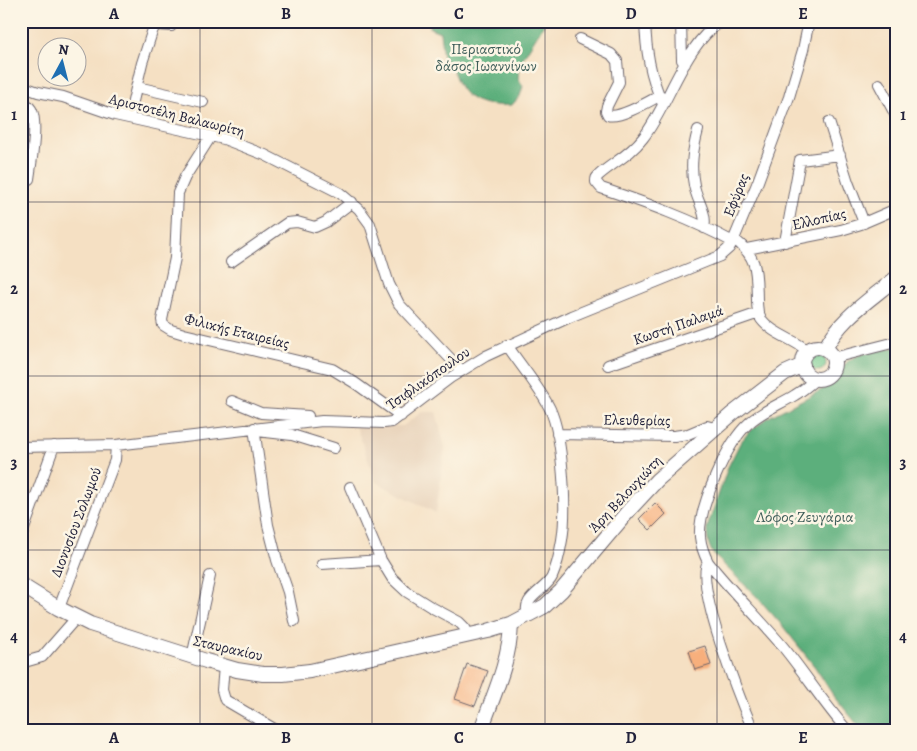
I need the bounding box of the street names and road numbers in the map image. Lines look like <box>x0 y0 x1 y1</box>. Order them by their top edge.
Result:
street label: Αριστοτέλη Βαλαωρίτη <box>106 88 247 142</box>
street label: Εφύρας <box>718 170 754 220</box>
street label: Ελλοπίας <box>790 203 848 235</box>
street label: Κωστή Παλαμά <box>630 300 726 350</box>
street label: Φιλικής Εταιρείας <box>182 308 292 354</box>
street label: Τσιφλικόπουλου <box>382 342 474 414</box>
street label: Ελευθερίας <box>603 409 671 431</box>
street label: Άρη Βελουχιώτη <box>584 451 666 537</box>
street label: Διονυσίου Σολωμού <box>46 464 106 580</box>
street label: Σταυρακίου <box>191 630 265 666</box>

